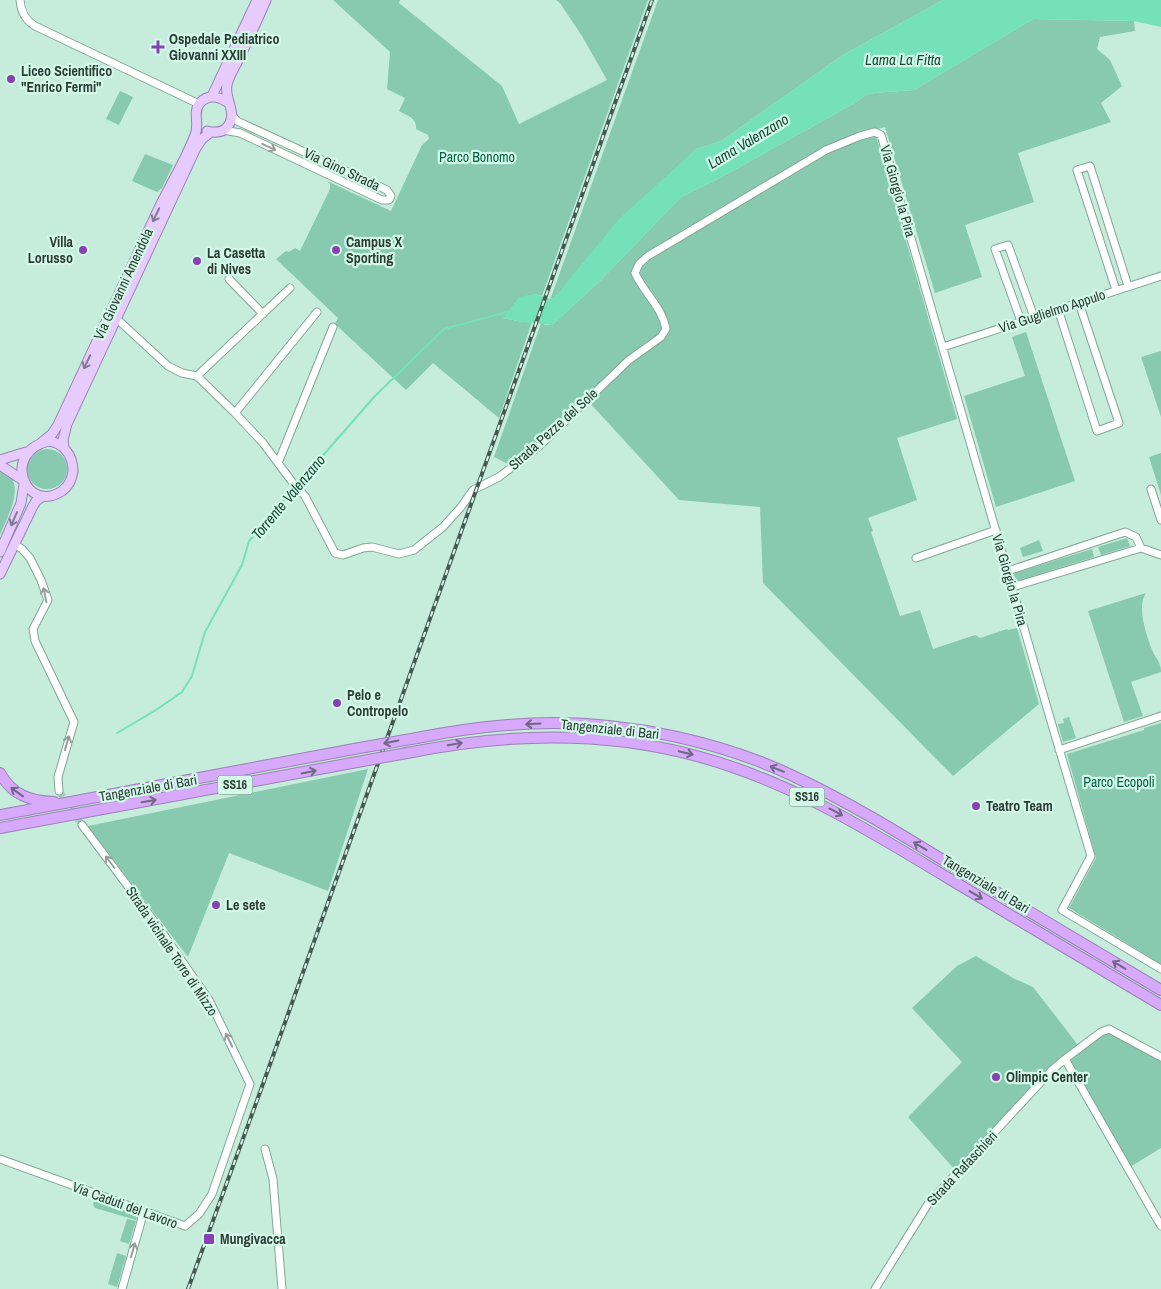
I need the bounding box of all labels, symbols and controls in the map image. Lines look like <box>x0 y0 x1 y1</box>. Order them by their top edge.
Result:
place label: Ospedale Pediatrico Giovanni XXIII <box>169 30 279 64</box>
marker: Ospedale Pediatrico Giovanni XXIII <box>151 40 165 54</box>
water label: Lama La Fitta <box>865 49 941 70</box>
place label: Liceo Scientifico "Enrico Fermi" <box>21 62 112 96</box>
marker: Liceo Scientifico "Enrico Fermi" <box>5 73 17 85</box>
water label: Lama Valenzano <box>704 108 793 173</box>
one-way arrow <box>261 142 276 152</box>
street label: Via Gino Strada <box>301 143 384 195</box>
street label: Via Giorgio la Pira <box>876 143 920 240</box>
park label: Parco Bonomo <box>439 148 515 166</box>
one-way arrow <box>151 207 161 222</box>
street label: Via Giovanni Amendola <box>89 225 157 343</box>
place label: Villa Lorusso <box>28 233 74 267</box>
place label: Campus X Sporting <box>346 233 402 267</box>
marker: Villa Lorusso <box>77 244 89 256</box>
place label: La Casetta di Nives <box>207 244 266 278</box>
marker: Campus X Sporting <box>330 244 342 256</box>
marker: La Casetta di Nives <box>191 255 203 267</box>
street label: Via Guglielmo Appulo <box>997 285 1107 337</box>
one-way arrow <box>82 354 92 369</box>
street label: Strada Pezze del Sole <box>505 384 601 474</box>
water label: Torrente Valenzano <box>246 450 330 544</box>
one-way arrow <box>8 511 18 526</box>
street label: Via Giorgio la Pira <box>988 532 1032 629</box>
one-way arrow <box>40 587 50 603</box>
place label: Pelo e Contropelo <box>347 686 408 720</box>
marker: Pelo e Contropelo <box>331 697 343 709</box>
street label: Tangenziale di Bari <box>560 715 660 743</box>
one-way arrow <box>525 720 541 729</box>
one-way arrow <box>63 736 73 752</box>
one-way arrow <box>383 738 399 748</box>
one-way arrow <box>446 739 462 749</box>
one-way arrow <box>677 749 693 758</box>
one-way arrow <box>770 764 785 773</box>
one-way arrow <box>300 766 316 776</box>
street label: Tangenziale di Bari <box>98 771 198 805</box>
park label: Parco Ecopoli <box>1083 773 1155 791</box>
road number: SS16 <box>218 776 252 794</box>
one-way arrow <box>10 787 24 797</box>
road number: SS16 <box>790 788 824 806</box>
one-way arrow <box>141 796 157 806</box>
place label: Teatro Team <box>986 797 1053 815</box>
marker: Teatro Team <box>970 800 982 812</box>
one-way arrow <box>829 807 844 817</box>
one-way arrow <box>913 840 927 850</box>
street label: Tangenziale di Bari <box>939 851 1033 917</box>
one-way arrow <box>104 856 115 869</box>
street label: Strada vicinale Torre di Mizzo <box>122 883 222 1019</box>
one-way arrow <box>969 890 983 900</box>
place label: Le sete <box>226 896 266 914</box>
marker: Le sete <box>210 899 222 911</box>
one-way arrow <box>1113 960 1127 970</box>
one-way arrow <box>224 1033 233 1048</box>
place label: Olimpic Center <box>1006 1068 1088 1086</box>
marker: Olimpic Center <box>990 1071 1002 1083</box>
street label: Strada Rafaschieri <box>923 1127 1001 1209</box>
street label: Via Caduti del Lavoro <box>70 1178 180 1232</box>
place label: Mungivacca <box>220 1230 286 1248</box>
marker: Mungivacca <box>202 1232 216 1246</box>
one-way arrow <box>128 1243 138 1259</box>

